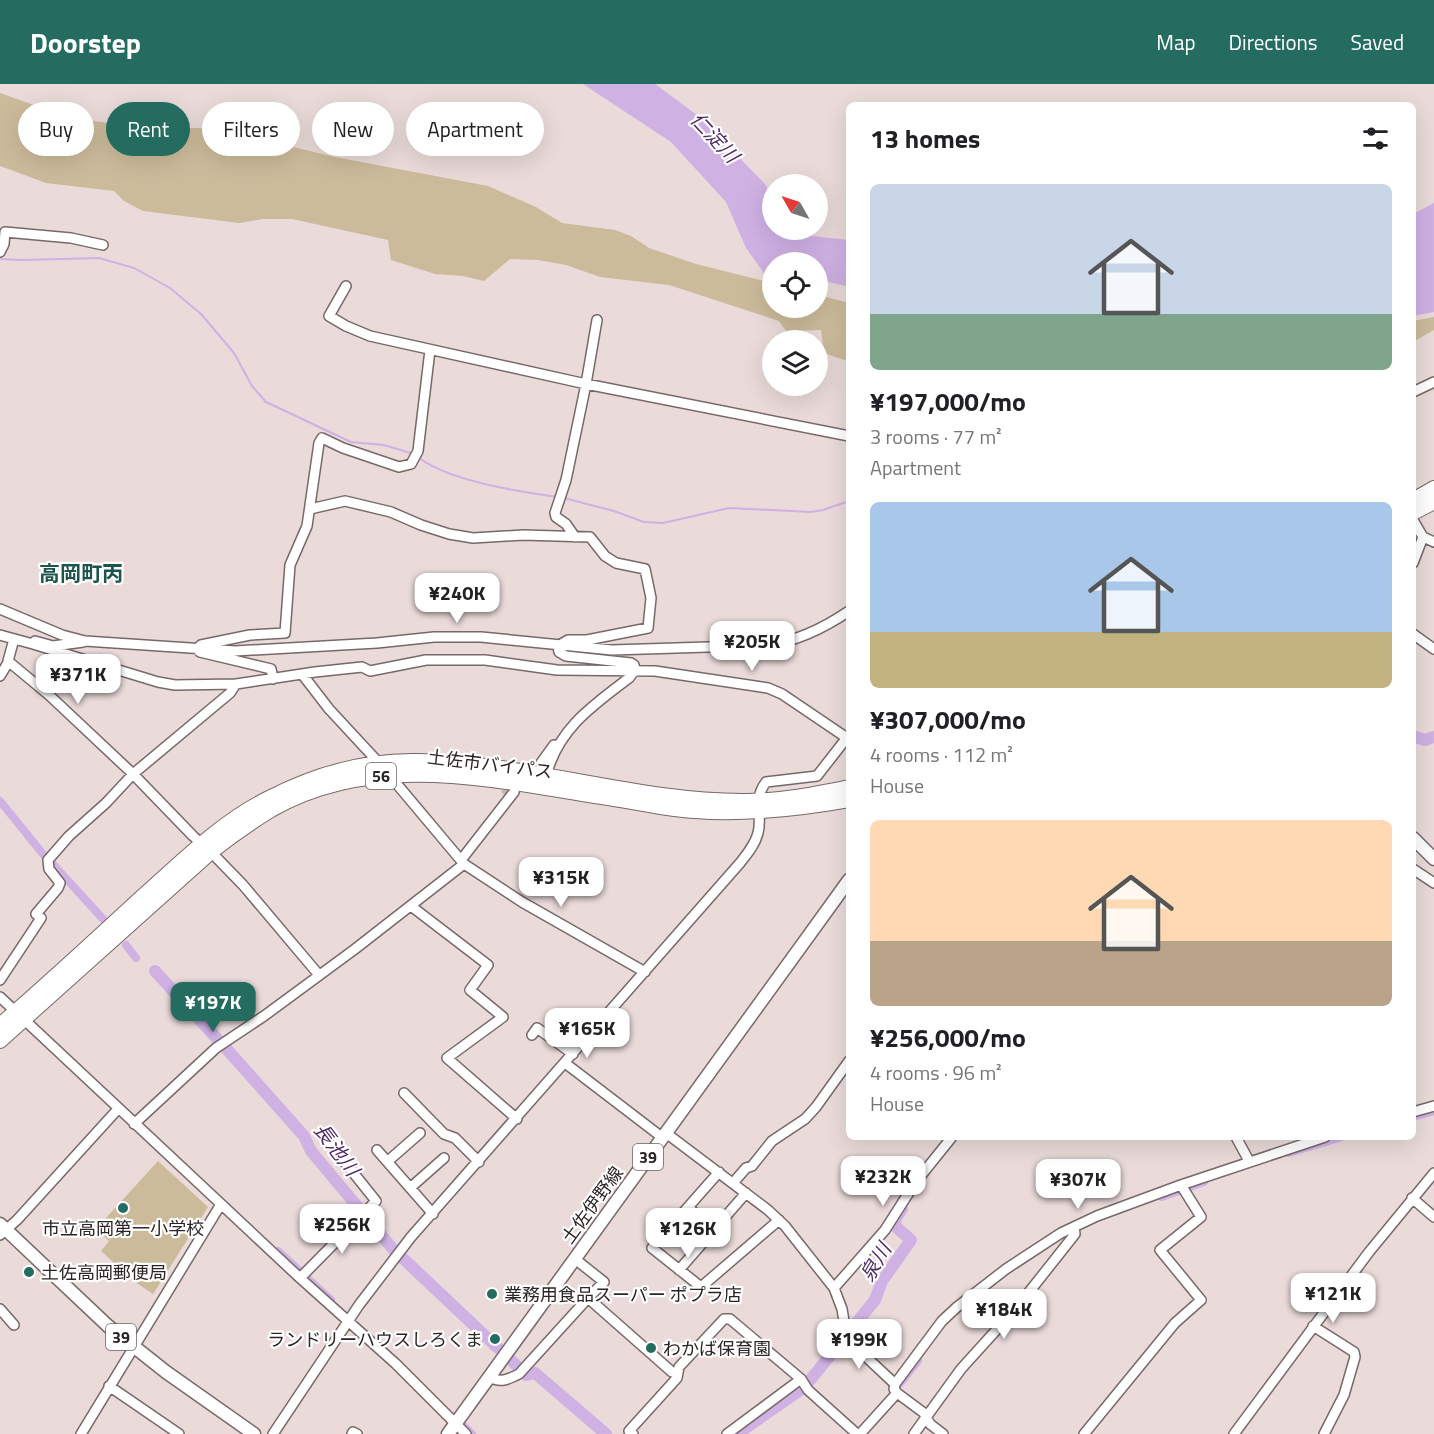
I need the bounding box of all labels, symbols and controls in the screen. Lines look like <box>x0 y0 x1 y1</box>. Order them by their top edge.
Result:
text: Doorstep <box>30 21 141 64</box>
text: Map <box>1156 26 1196 58</box>
text: Directions <box>1229 26 1318 58</box>
text: Saved <box>1351 26 1404 58</box>
chip: Buy <box>18 102 94 156</box>
chip: Rent <box>106 102 190 156</box>
chip: Filters <box>202 102 300 156</box>
chip: New <box>312 102 394 156</box>
chip: Apartment <box>406 102 544 156</box>
water label: 仁淀川 <box>683 104 748 171</box>
text: 13 homes <box>870 119 980 158</box>
icon: filters <box>1359 122 1392 155</box>
north arrow <box>762 174 828 240</box>
map controls <box>762 174 828 396</box>
icon: home <box>1077 223 1185 331</box>
button: locate <box>762 252 828 318</box>
button: layers <box>762 330 828 396</box>
text: ¥197,000/mo <box>870 382 1026 421</box>
text: 3 rooms · 77 m² <box>870 421 1002 452</box>
text: Apartment <box>870 452 961 483</box>
icon: home <box>1077 541 1185 649</box>
district label: 高岡町丙 <box>39 557 123 589</box>
pin: ¥240K <box>415 573 499 624</box>
text: ¥240K <box>429 577 485 608</box>
pin: ¥205K <box>710 621 794 672</box>
text: ¥205K <box>724 625 780 656</box>
pin: ¥371K <box>36 654 120 705</box>
text: ¥371K <box>50 658 106 689</box>
text: ¥307,000/mo <box>870 700 1026 739</box>
text: 4 rooms · 112 m² <box>870 739 1013 770</box>
street label: 土佐市バイパス <box>426 743 554 785</box>
road number: 56 <box>366 763 396 789</box>
text: House <box>870 770 924 801</box>
pin: ¥315K <box>519 857 603 908</box>
icon: home <box>1077 859 1185 967</box>
text: ¥315K <box>533 861 589 892</box>
pin: ¥197K <box>171 982 255 1033</box>
text: ¥197K <box>185 986 241 1017</box>
pin: ¥165K <box>545 1008 629 1059</box>
text: ¥165K <box>559 1012 615 1043</box>
text: ¥256,000/mo <box>870 1018 1026 1057</box>
text: 4 rooms · 96 m² <box>870 1057 1002 1088</box>
text: House <box>870 1088 924 1119</box>
water label: 長池川 <box>307 1116 369 1184</box>
road number: 39 <box>633 1144 663 1170</box>
pin: ¥232K <box>841 1156 925 1207</box>
pin: ¥307K <box>1036 1159 1120 1210</box>
text: ¥232K <box>855 1160 911 1191</box>
street label: 土佐伊野線 <box>555 1161 629 1249</box>
text: ¥307K <box>1050 1163 1106 1194</box>
marker: 市立高岡第一小学校 <box>116 1201 130 1215</box>
pin: ¥256K <box>300 1204 384 1255</box>
text: ¥256K <box>314 1208 370 1239</box>
pin: ¥126K <box>646 1208 730 1259</box>
text: ¥126K <box>660 1212 716 1243</box>
place label: 市立高岡第一小学校 <box>42 1215 204 1242</box>
water label: 泉川 <box>851 1235 900 1287</box>
place label: 土佐高岡郵便局 <box>41 1259 167 1286</box>
marker: 土佐高岡郵便局 <box>22 1265 36 1279</box>
pin: ¥121K <box>1291 1273 1375 1324</box>
text: ¥121K <box>1305 1277 1361 1308</box>
place label: 業務用食品スーパー ポプラ店 <box>504 1281 742 1308</box>
marker: 業務用食品スーパー ポプラ店 <box>485 1287 499 1301</box>
pin: ¥184K <box>962 1289 1046 1340</box>
text: ¥184K <box>976 1293 1032 1324</box>
pin: ¥199K <box>817 1319 901 1370</box>
text: ¥199K <box>831 1323 887 1354</box>
road number: 39 <box>106 1324 136 1350</box>
place label: ランドリーハウスしろくま <box>267 1326 483 1353</box>
marker: ランドリーハウスしろくま <box>488 1332 502 1346</box>
place label: わかば保育園 <box>663 1335 771 1362</box>
marker: わかば保育園 <box>644 1341 658 1355</box>

